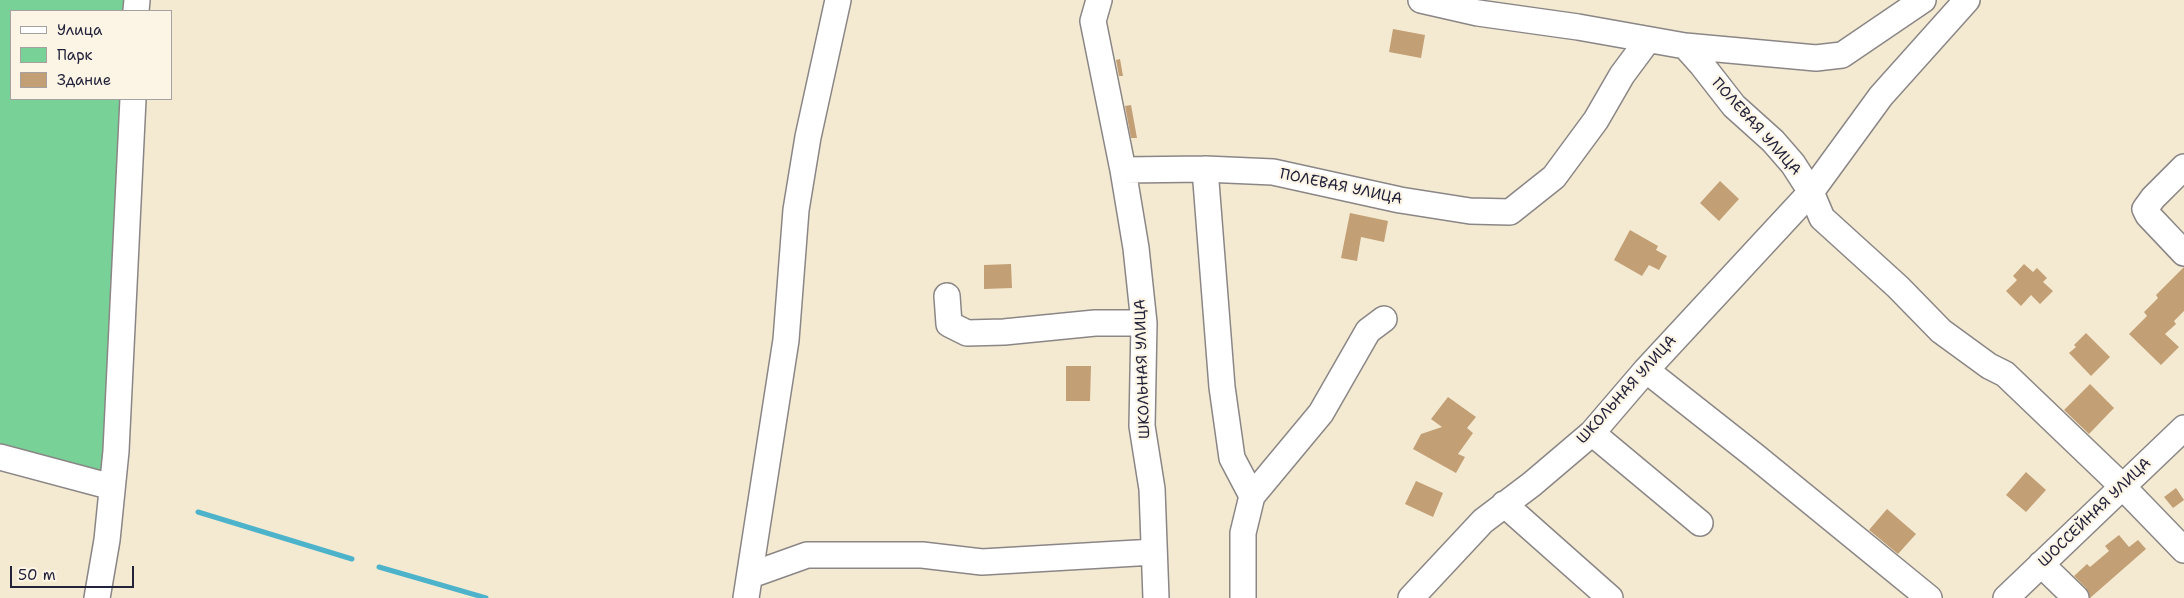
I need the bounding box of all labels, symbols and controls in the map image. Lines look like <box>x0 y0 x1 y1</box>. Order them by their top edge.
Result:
legend <box>10 10 172 100</box>
text: Улица <box>57 20 102 40</box>
text: Парк <box>57 45 93 65</box>
text: Здание <box>57 70 111 90</box>
street label: ПОЛЕВАЯ УЛИЦА <box>1708 75 1804 179</box>
street label: ПОЛЕВАЯ УЛИЦА <box>1278 165 1404 209</box>
street label: ШКОЛЬНАЯ УЛИЦА <box>1132 299 1154 439</box>
street label: ШКОЛЬНАЯ УЛИЦА <box>1574 332 1680 448</box>
street label: ШОССЕЙНАЯ УЛИЦА <box>2035 455 2155 571</box>
scale bar <box>12 556 136 588</box>
text: 50 m <box>18 565 56 585</box>

